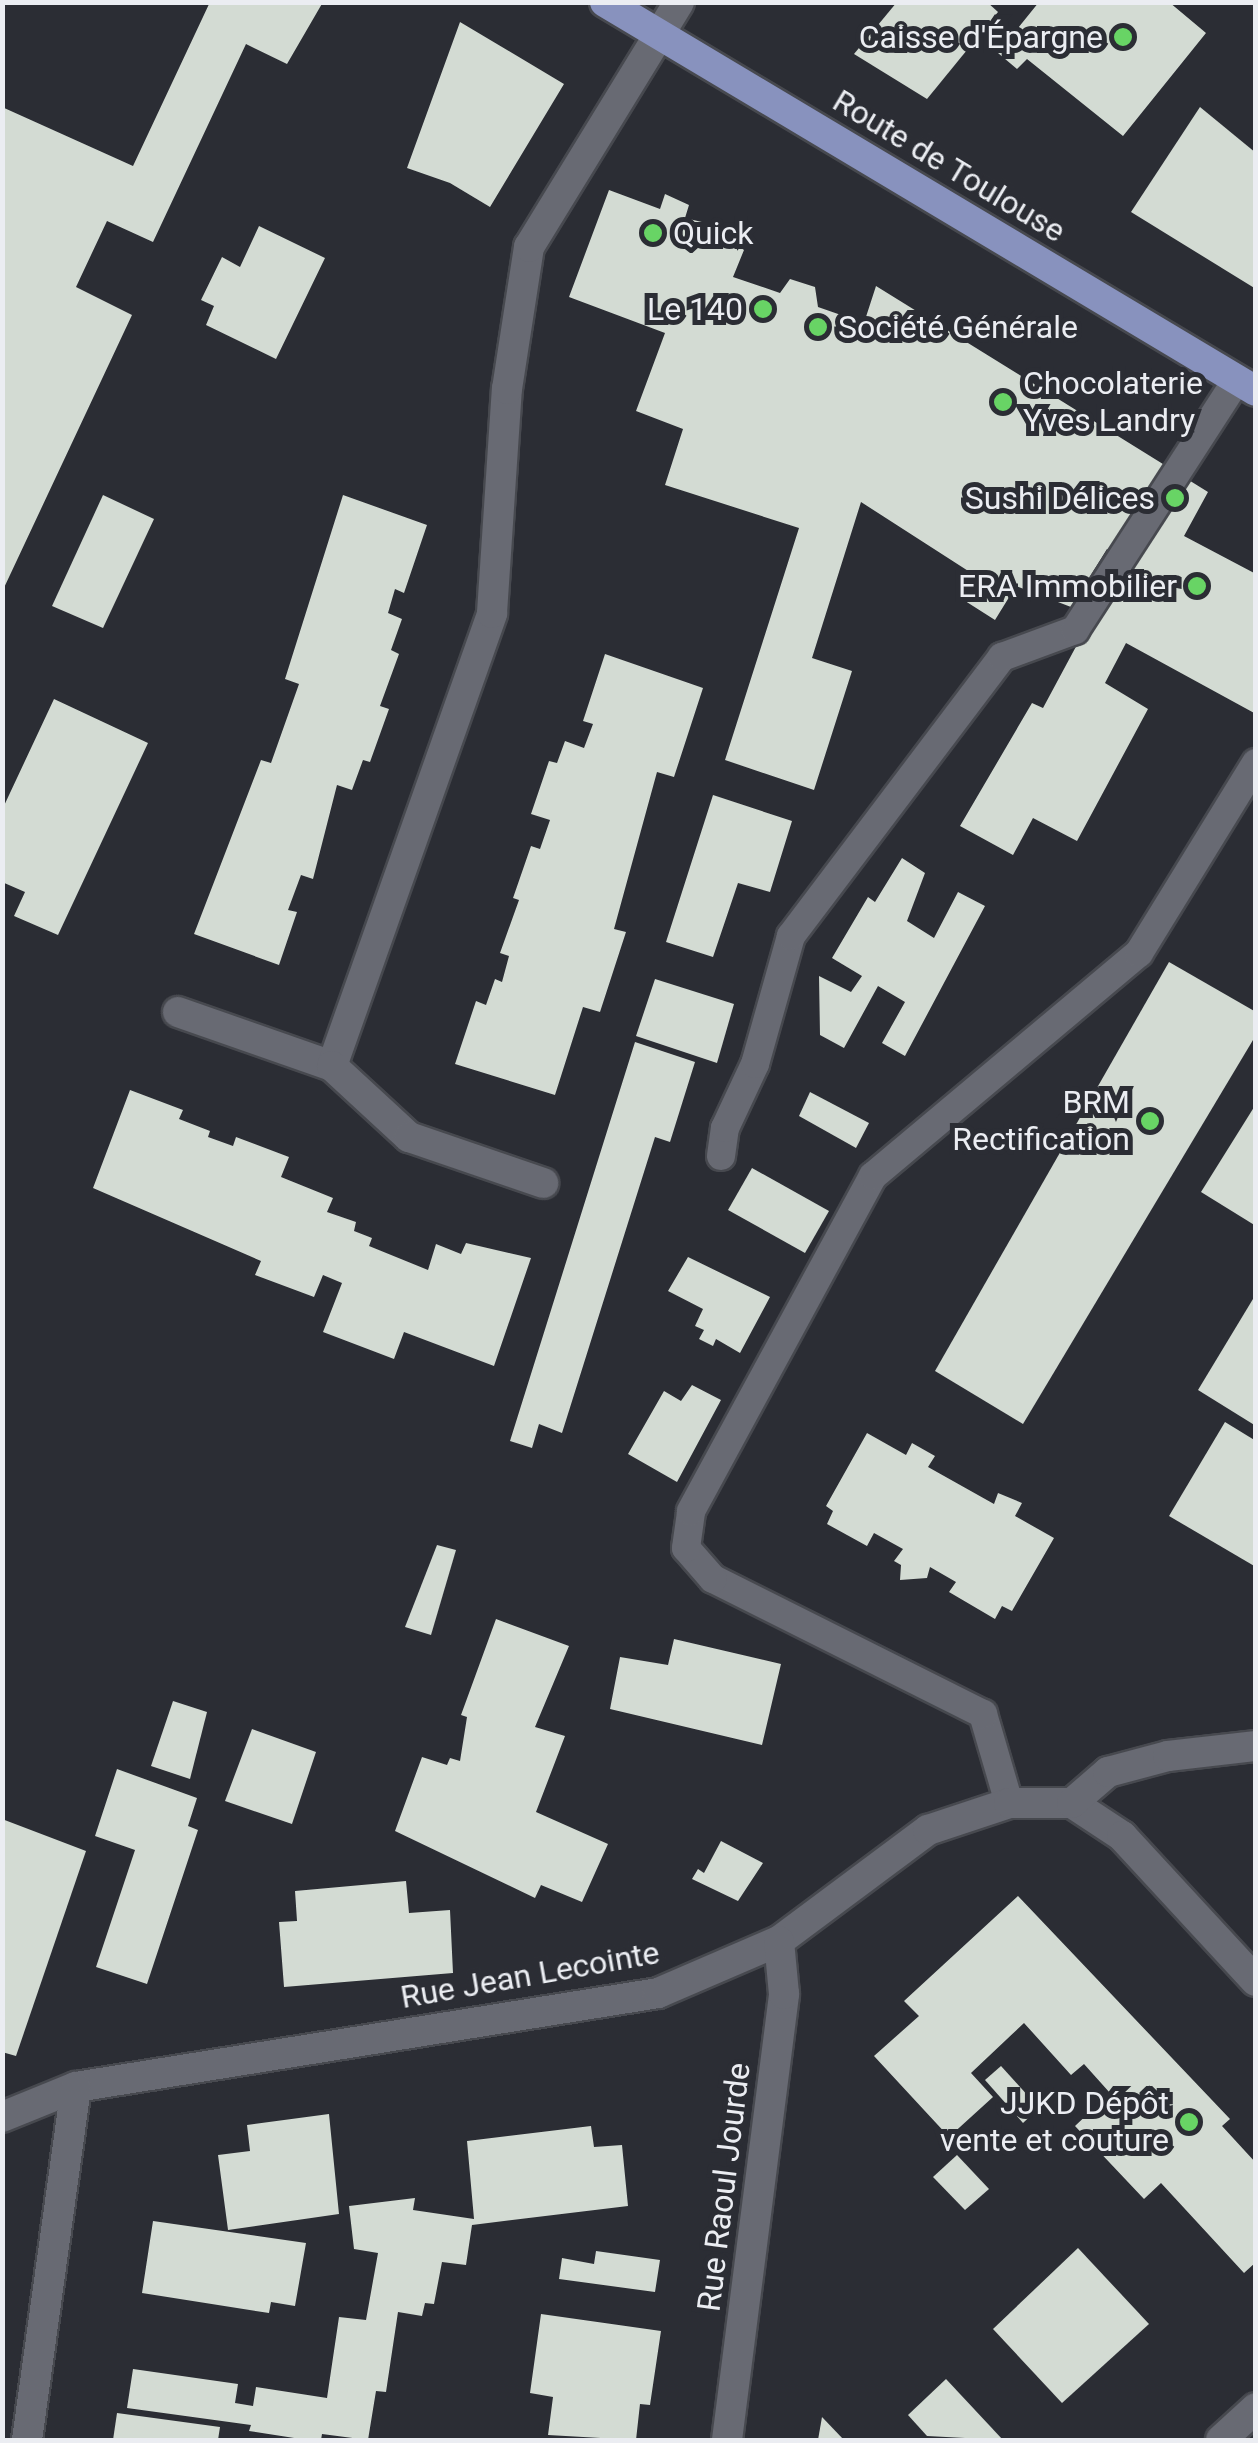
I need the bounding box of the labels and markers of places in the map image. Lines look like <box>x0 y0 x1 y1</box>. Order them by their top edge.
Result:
place label: Caisse d'Épargne <box>859 18 1103 56</box>
marker: Caisse d'Épargne <box>1112 26 1134 48</box>
place label: Quick <box>673 214 753 252</box>
marker: Quick <box>642 222 664 244</box>
place label: Le 140 <box>647 290 743 328</box>
marker: Le 140 <box>752 298 774 320</box>
place label: Société Générale <box>838 308 1078 346</box>
marker: Société Générale <box>807 316 829 338</box>
place label: Chocolaterie Yves Landry <box>1023 365 1203 440</box>
marker: Chocolaterie Yves Landry <box>992 391 1014 413</box>
place label: Sushi Délices <box>965 479 1155 517</box>
marker: Sushi Délices <box>1164 487 1186 509</box>
place label: ERA Immobilier <box>958 567 1177 605</box>
marker: ERA Immobilier <box>1186 575 1208 597</box>
place label: BRM Rectification <box>952 1084 1130 1159</box>
marker: BRM Rectification <box>1139 1110 1161 1132</box>
place label: JJKD Dépôt vente et couture <box>940 2085 1169 2160</box>
marker: JJKD Dépôt vente et couture <box>1178 2111 1200 2133</box>

